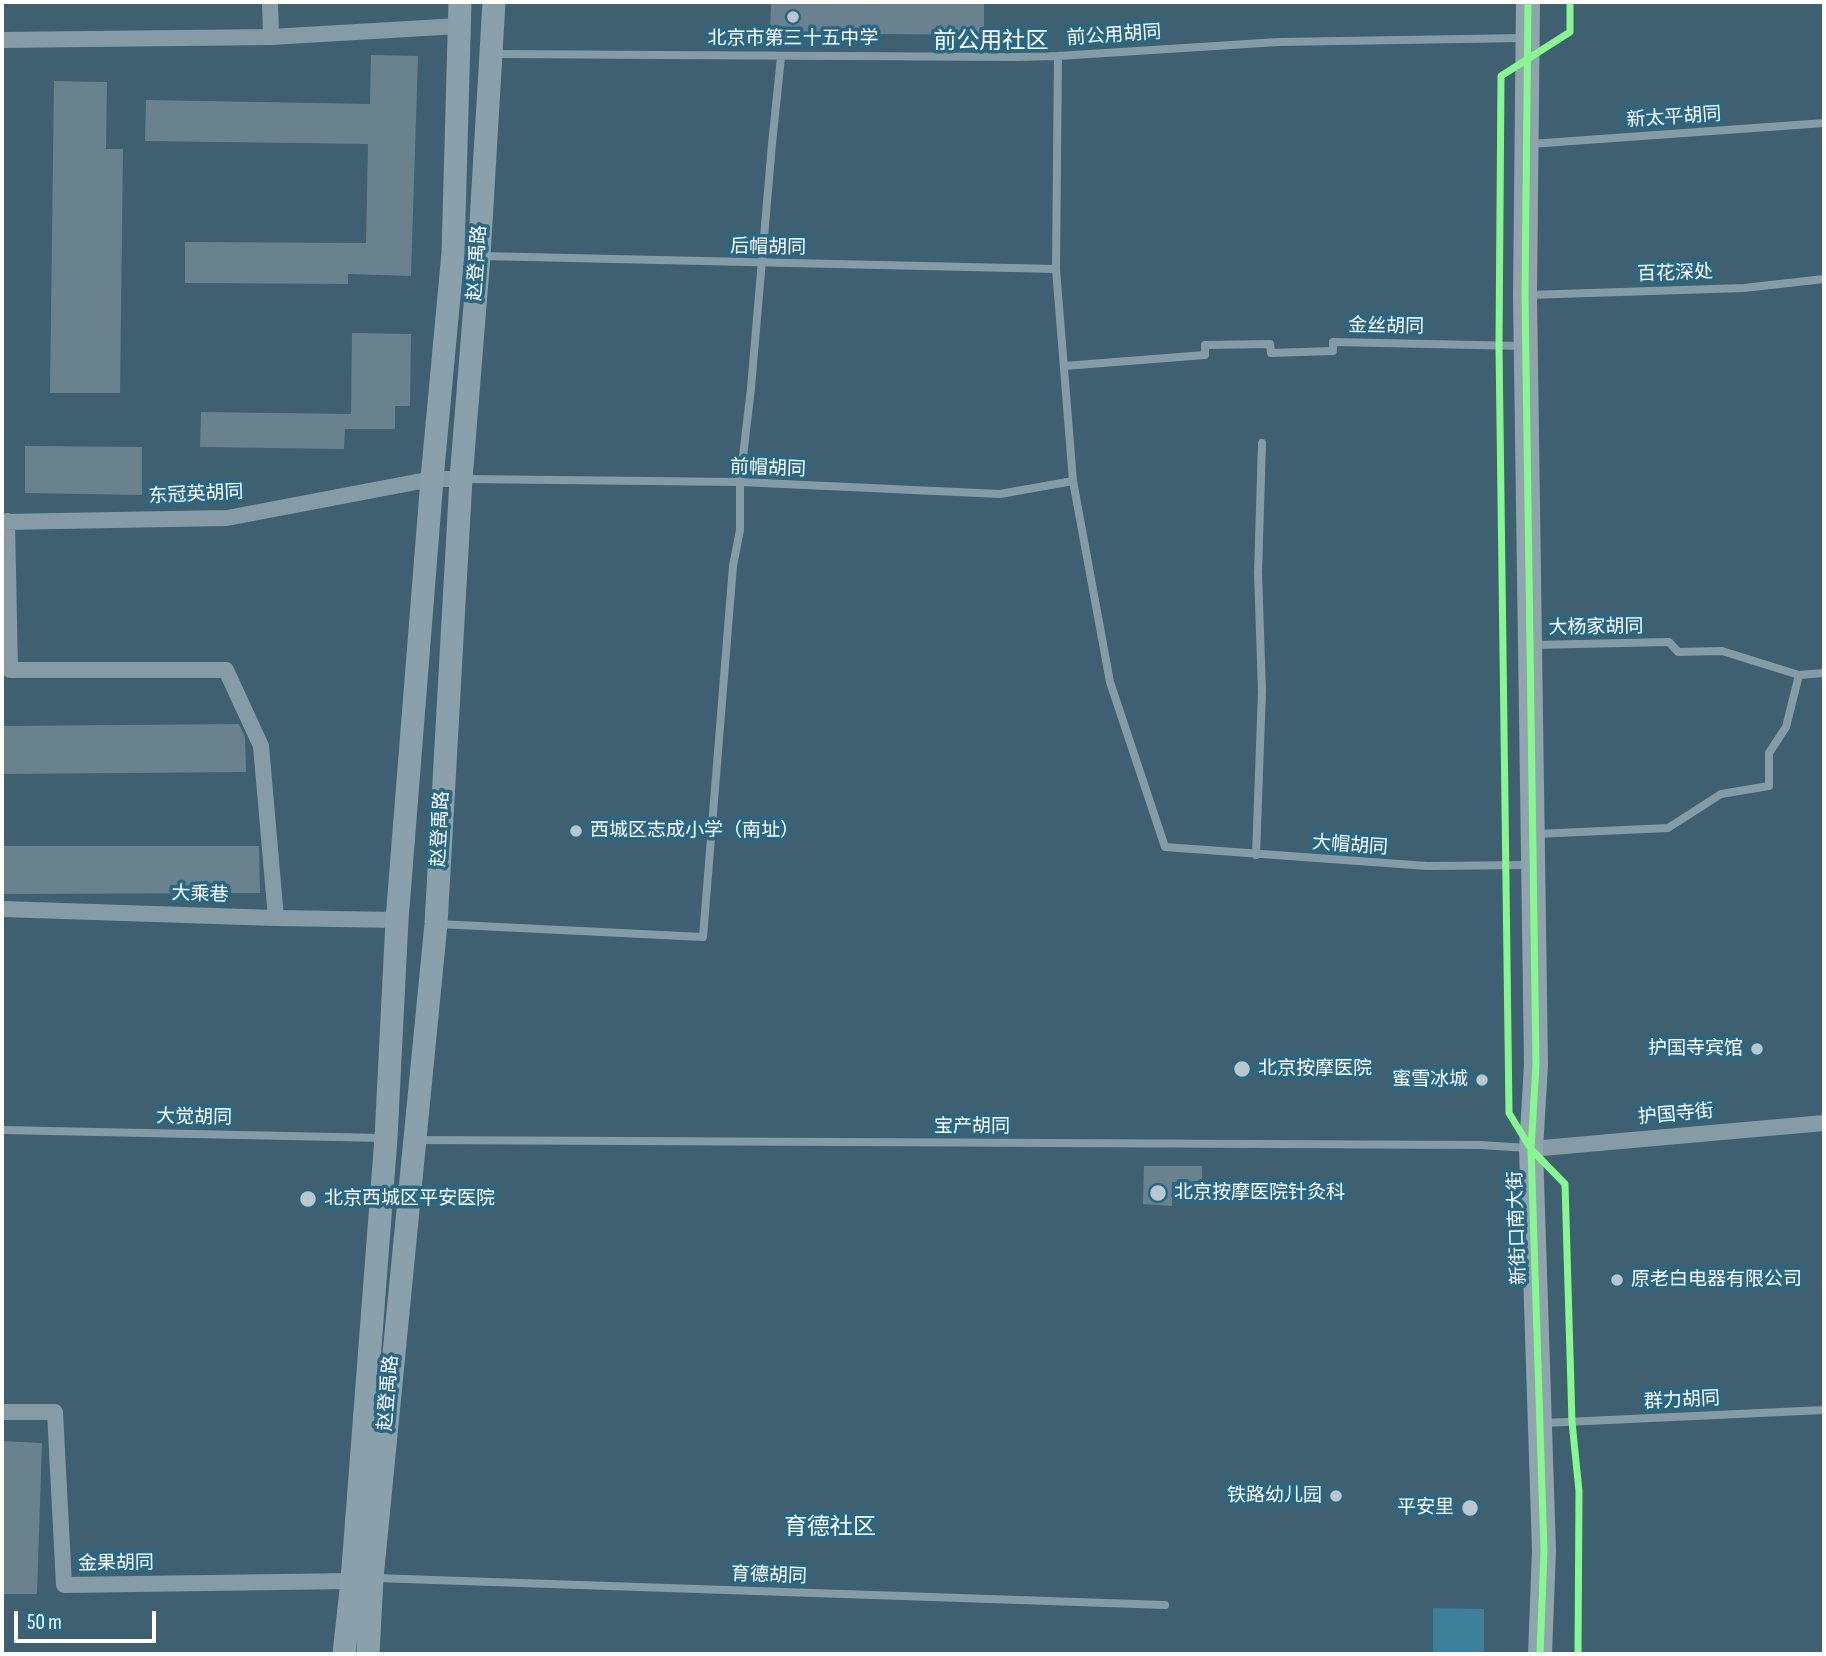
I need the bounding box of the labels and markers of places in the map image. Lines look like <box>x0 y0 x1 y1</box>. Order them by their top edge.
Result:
marker: 北京市第三十五中学 <box>785 9 801 25</box>
place label: 北京市第三十五中学 <box>708 28 878 50</box>
place label: 西城区志成小学（南址） <box>590 820 799 842</box>
marker: 西城区志成小学（南址） <box>568 823 584 839</box>
place label: 护国寺宾馆 <box>1648 1038 1743 1060</box>
marker: 护国寺宾馆 <box>1749 1041 1765 1057</box>
place label: 北京按摩医院 <box>1258 1058 1372 1080</box>
marker: 北京按摩医院 <box>1232 1059 1252 1079</box>
place label: 蜜雪冰城 <box>1392 1069 1468 1091</box>
marker: 蜜雪冰城 <box>1474 1072 1490 1088</box>
place label: 北京按摩医院针灸科 <box>1174 1182 1345 1204</box>
marker: 北京按摩医院针灸科 <box>1148 1183 1168 1203</box>
place label: 北京西城区平安医院 <box>324 1188 495 1210</box>
marker: 北京西城区平安医院 <box>298 1189 318 1209</box>
place label: 原老白电器有限公司 <box>1631 1269 1802 1291</box>
marker: 原老白电器有限公司 <box>1609 1272 1625 1288</box>
place label: 铁路幼儿园 <box>1227 1485 1322 1507</box>
marker: 铁路幼儿园 <box>1328 1488 1344 1504</box>
place label: 平安里 <box>1397 1497 1454 1519</box>
marker: 平安里 <box>1460 1498 1480 1518</box>

